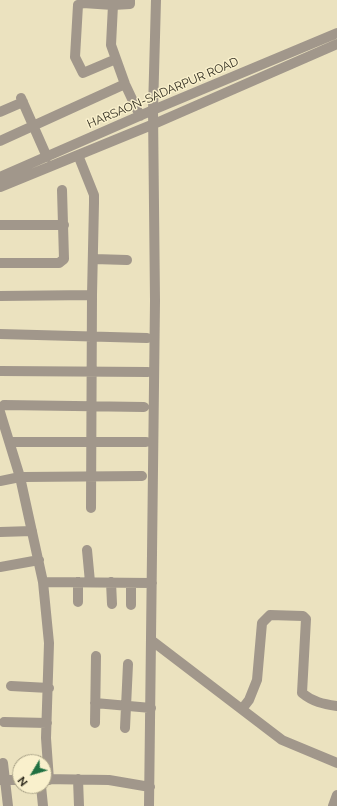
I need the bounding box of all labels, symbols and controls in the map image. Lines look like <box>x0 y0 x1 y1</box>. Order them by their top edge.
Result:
street label: HARSAON-SADARPUR ROAD <box>85 54 241 132</box>
north arrow <box>12 754 52 794</box>
text: N <box>15 774 31 788</box>

